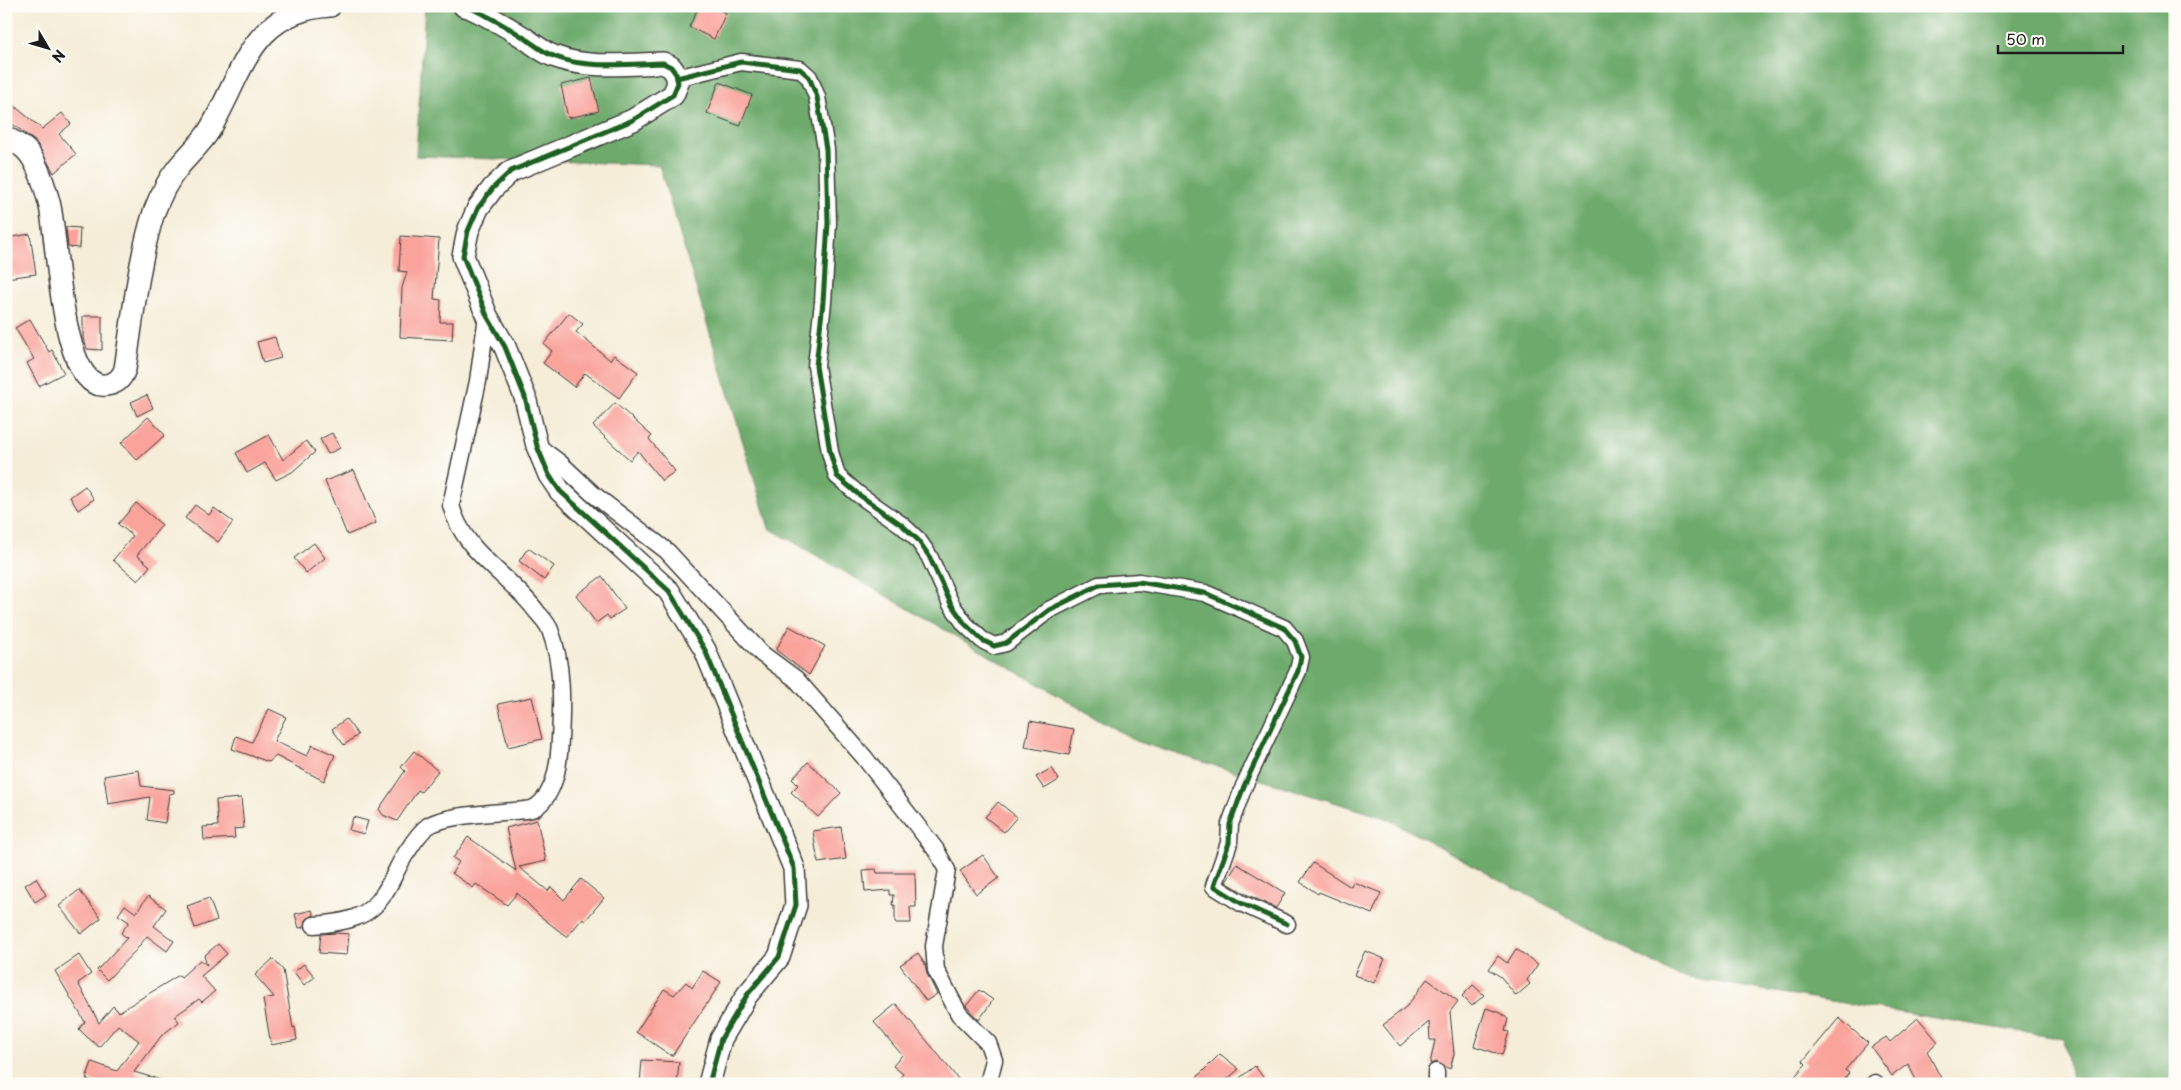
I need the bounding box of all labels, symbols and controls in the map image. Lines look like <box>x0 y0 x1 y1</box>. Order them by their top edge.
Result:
north arrow <box>22 22 72 72</box>
scale bar <box>1998 22 2124 54</box>
text: 50 m <box>2006 27 2045 50</box>
text: N <box>47 45 70 67</box>

